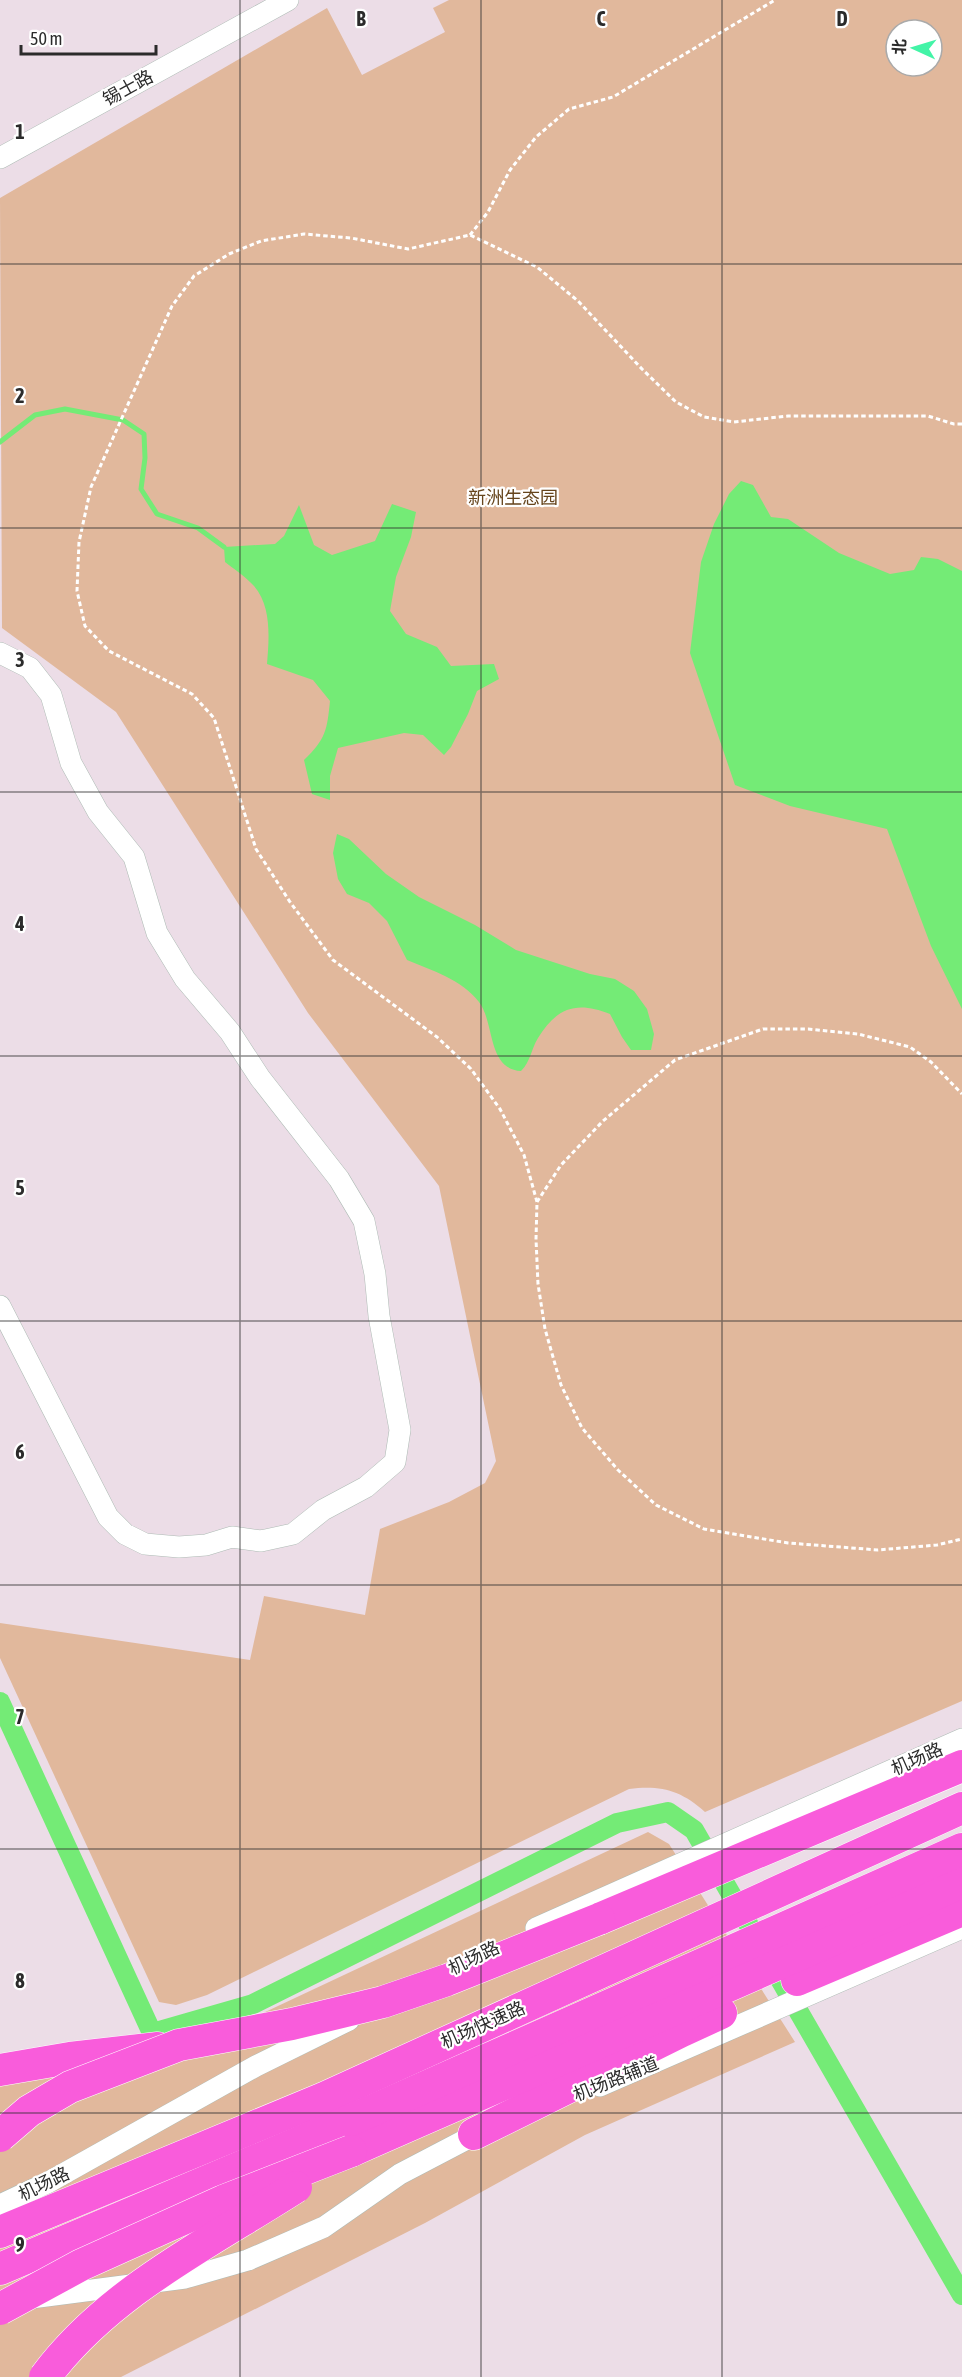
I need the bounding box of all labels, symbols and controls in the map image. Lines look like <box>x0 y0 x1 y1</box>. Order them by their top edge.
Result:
text: B <box>356 7 366 30</box>
text: C <box>597 7 606 30</box>
text: D <box>836 7 848 30</box>
scale bar <box>21 18 156 56</box>
north arrow <box>884 18 944 78</box>
text: 50 m <box>30 28 62 49</box>
text: 北 <box>889 38 909 56</box>
street label: 锡士路 <box>99 65 156 110</box>
text: 1 <box>15 120 25 143</box>
text: 2 <box>15 384 25 407</box>
park label: 新洲生态园 <box>468 487 558 508</box>
text: 3 <box>15 648 25 671</box>
text: 4 <box>14 912 25 935</box>
text: 5 <box>15 1176 25 1199</box>
text: 6 <box>15 1440 25 1463</box>
text: 7 <box>15 1705 25 1728</box>
street label: 机场路 <box>888 1738 946 1779</box>
street label: 机场路 <box>445 1936 503 1979</box>
text: 8 <box>15 1969 25 1992</box>
street label: 机场快速路 <box>437 1997 528 2052</box>
street label: 机场路辅道 <box>570 2052 661 2105</box>
street label: 机场路 <box>15 2162 73 2205</box>
text: 9 <box>15 2233 25 2256</box>

